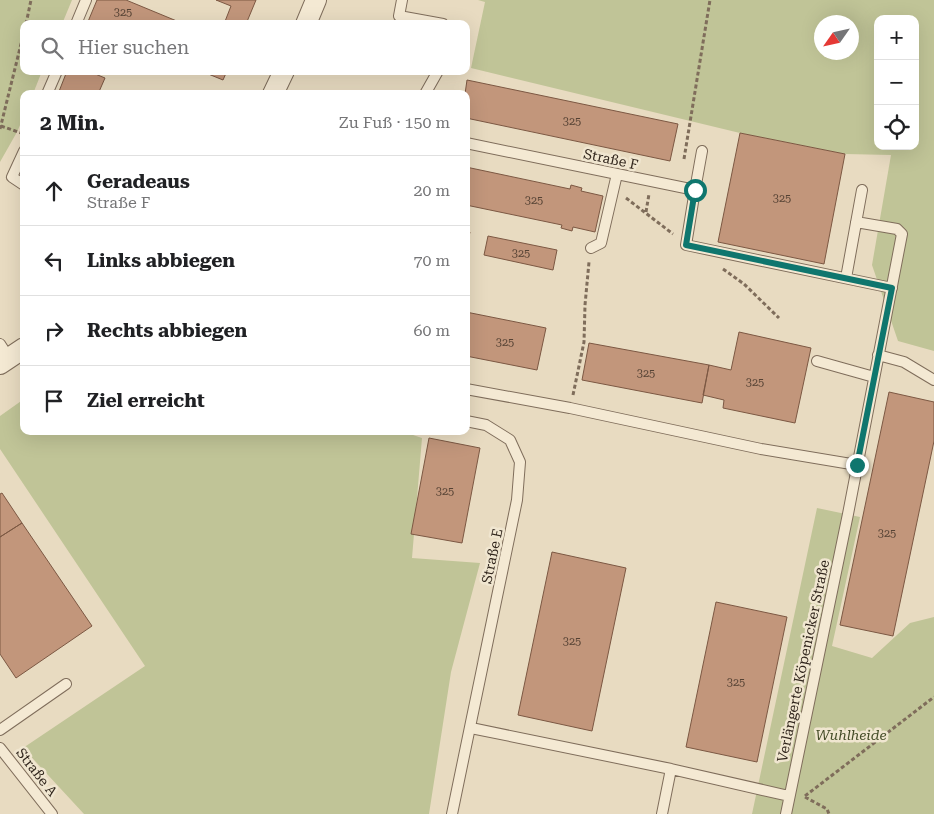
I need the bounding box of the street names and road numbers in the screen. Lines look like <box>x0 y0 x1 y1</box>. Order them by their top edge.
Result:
street label: Straße F <box>582 145 640 173</box>
street label: Straße E <box>478 527 506 585</box>
street label: Verlängerte Köpenicker Straße <box>774 558 832 764</box>
street label: Straße A <box>13 745 61 799</box>

